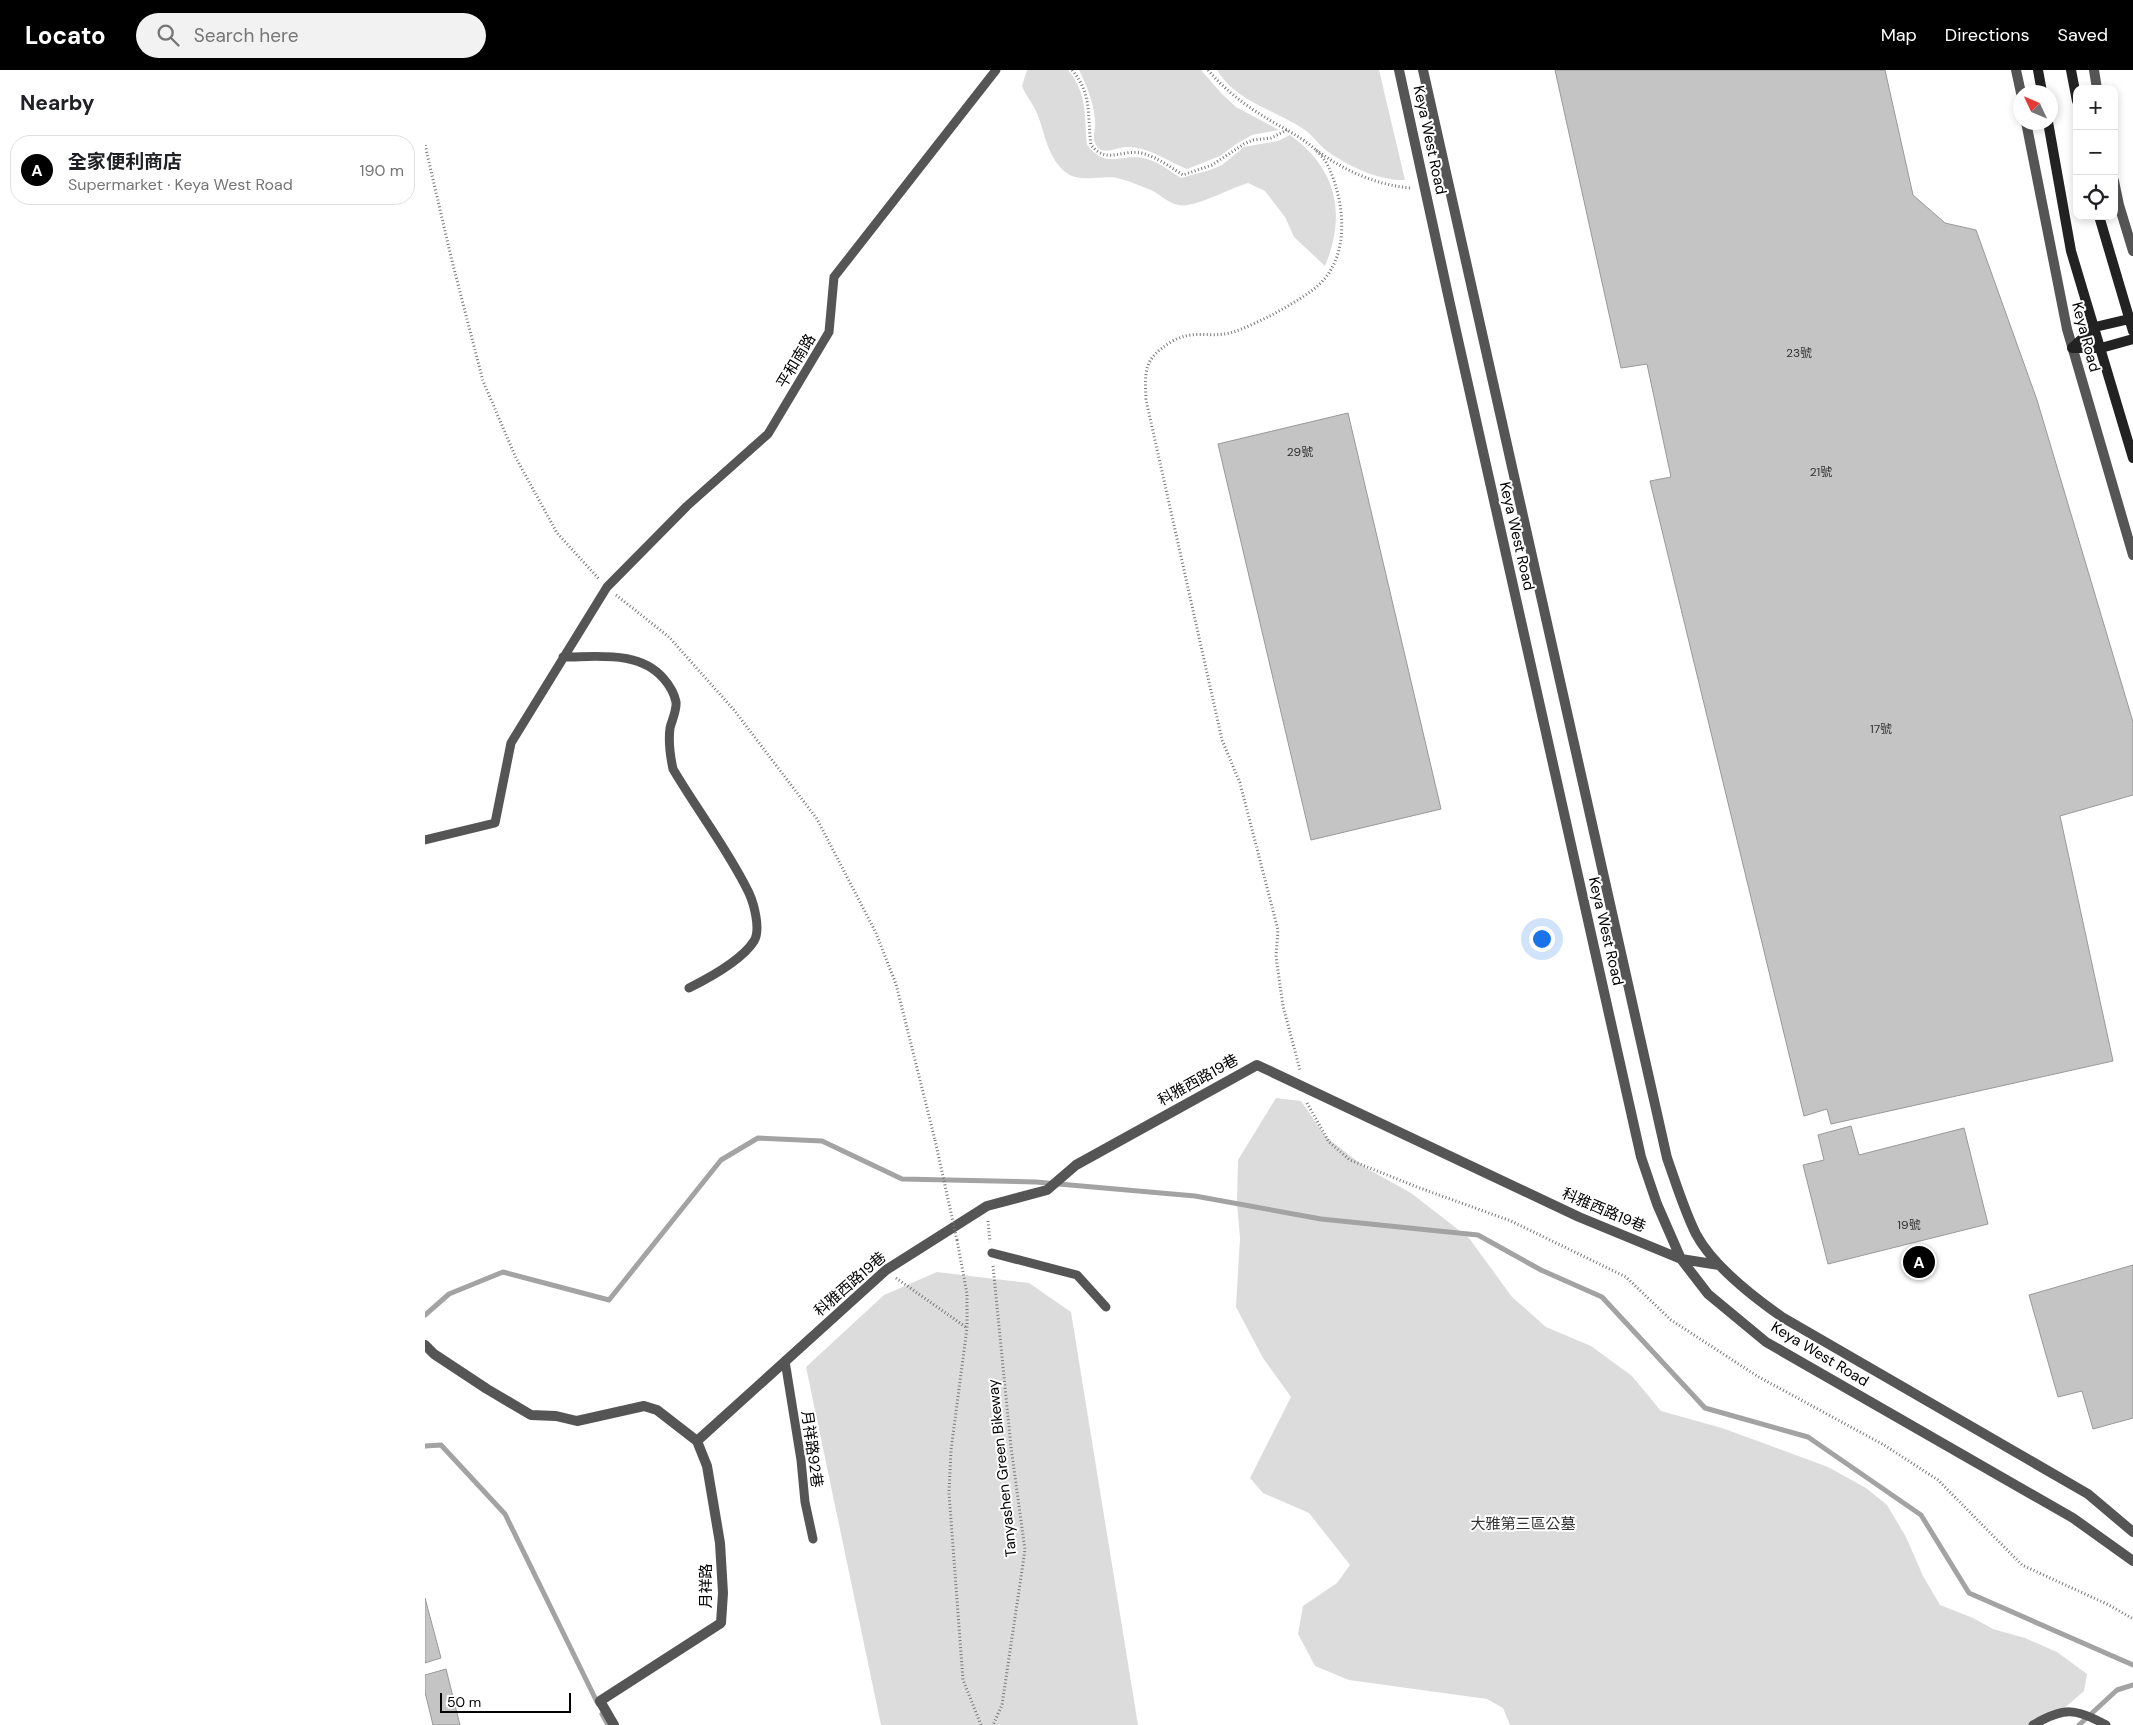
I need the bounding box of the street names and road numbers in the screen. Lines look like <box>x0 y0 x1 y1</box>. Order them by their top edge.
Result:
street label: Keya West Road <box>1409 84 1451 196</box>
street label: Keya Road <box>2067 300 2105 374</box>
street label: 平和南路 <box>772 330 820 392</box>
street label: Keya West Road <box>1495 480 1539 592</box>
street label: Keya West Road <box>1584 875 1628 987</box>
street label: 科雅西路19巷 <box>1154 1050 1242 1110</box>
street label: 科雅西路19巷 <box>1559 1183 1649 1237</box>
street label: 科雅西路19巷 <box>810 1247 890 1321</box>
street label: Keya West Road <box>1767 1317 1873 1391</box>
street label: Tanyashen Green Bikeway <box>983 1377 1021 1558</box>
street label: 月祥路92巷 <box>797 1409 827 1489</box>
street label: 月祥路 <box>696 1563 716 1609</box>

